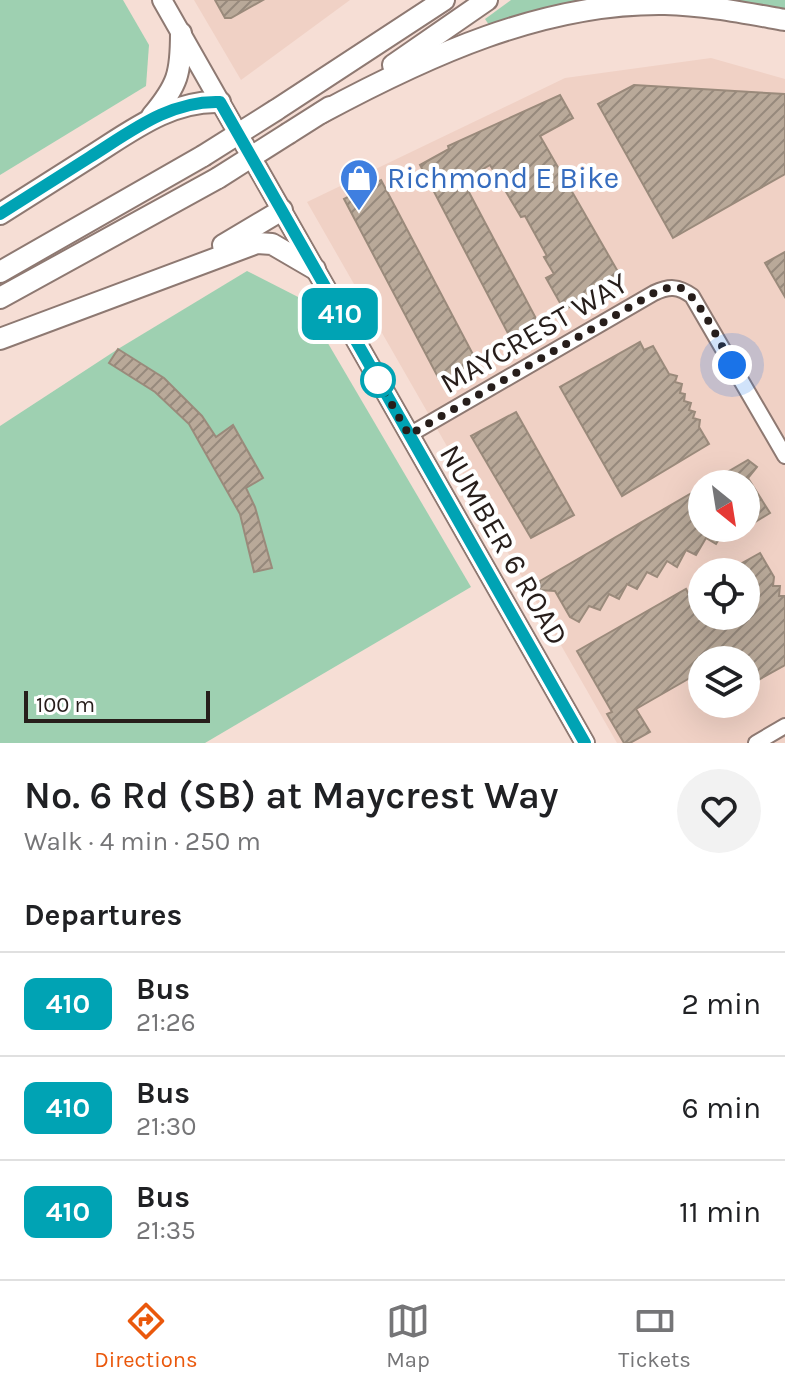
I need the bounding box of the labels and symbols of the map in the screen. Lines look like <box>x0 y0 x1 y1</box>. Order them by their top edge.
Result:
shop icon: Richmond E Bike <box>338 157 380 212</box>
place label: Richmond E Bike <box>387 160 619 196</box>
street label: MAYCREST WAY <box>434 265 635 401</box>
line badge: 410 <box>294 288 386 340</box>
your location <box>712 345 752 385</box>
unlabelled marker <box>361 363 395 397</box>
street label: NUMBER 6 ROAD <box>432 438 576 652</box>
north arrow <box>688 470 760 542</box>
scale bar <box>24 687 210 723</box>

